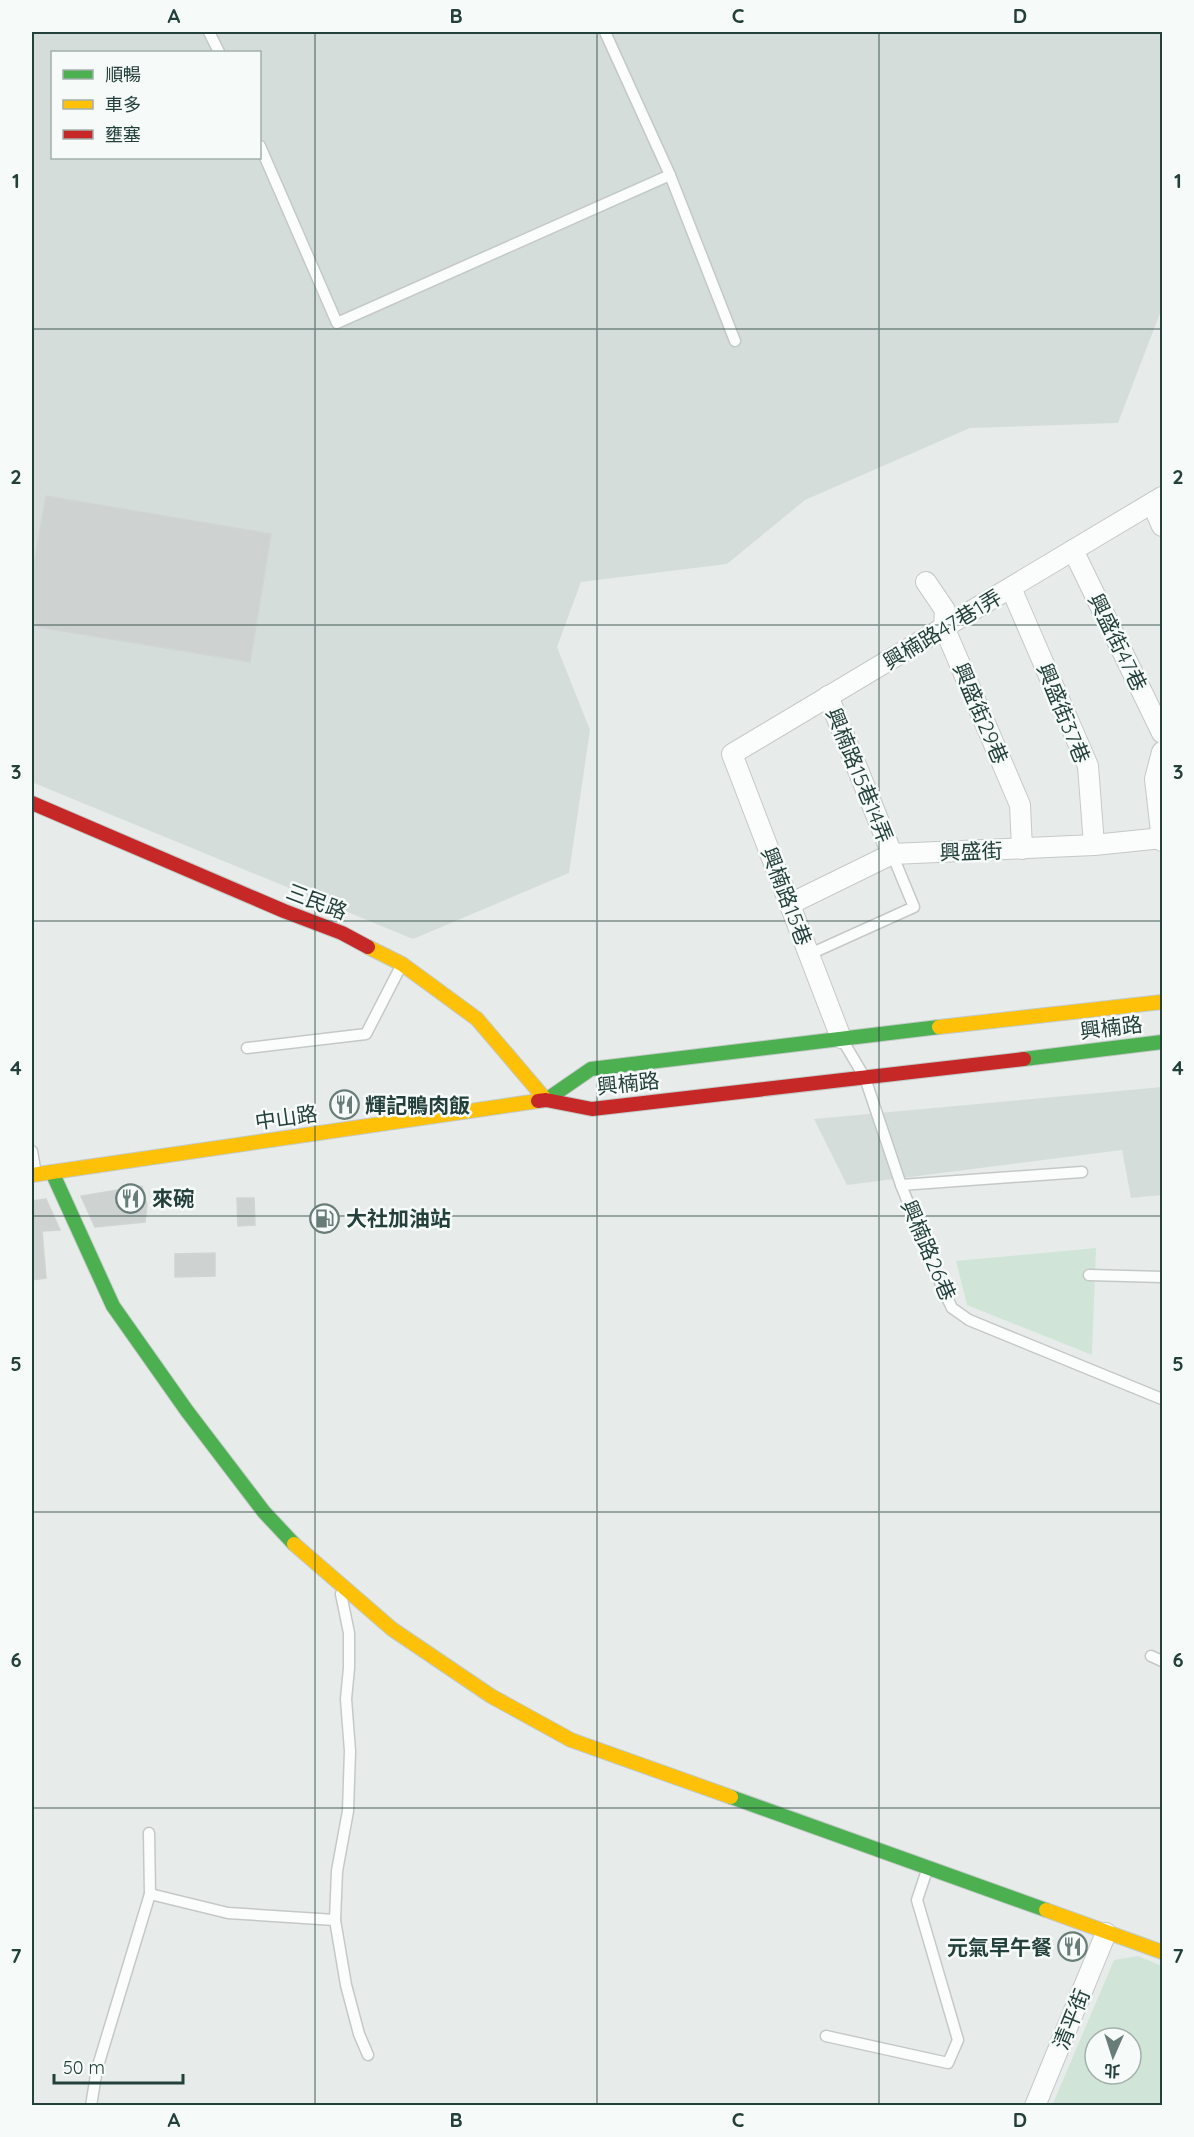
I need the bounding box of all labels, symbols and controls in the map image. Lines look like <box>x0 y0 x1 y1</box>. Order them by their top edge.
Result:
text: A <box>168 3 181 28</box>
text: B <box>449 3 463 28</box>
text: C <box>732 3 745 28</box>
text: D <box>1013 3 1027 28</box>
legend <box>51 51 261 159</box>
text: 順暢 <box>105 63 141 86</box>
text: 車多 <box>105 93 141 116</box>
text: 壅塞 <box>105 123 141 146</box>
text: 1 <box>12 168 20 193</box>
text: 1 <box>1174 168 1182 193</box>
text: 2 <box>10 464 22 489</box>
text: 2 <box>1172 464 1184 489</box>
street label: 興楠路47巷1弄 <box>878 583 1006 675</box>
street label: 興盛街47巷 <box>1083 589 1153 695</box>
street label: 興盛街29巷 <box>948 659 1014 767</box>
street label: 興盛街37巷 <box>1032 659 1096 767</box>
street label: 興楠路15巷14弄 <box>821 704 899 846</box>
text: 3 <box>11 759 21 784</box>
text: 3 <box>1173 759 1183 784</box>
street label: 興盛街 <box>939 837 1003 865</box>
street label: 興楠路15巷 <box>756 843 818 949</box>
street label: 三民路 <box>283 878 351 924</box>
street label: 興楠路 <box>1078 1010 1144 1044</box>
text: 4 <box>10 1055 22 1080</box>
text: 4 <box>1172 1055 1184 1080</box>
street label: 興楠路 <box>595 1067 661 1099</box>
restaurant icon: 輝記鴨肉飯 <box>328 1089 360 1121</box>
place label: 輝記鴨肉飯 <box>365 1092 470 1118</box>
street label: 中山路 <box>253 1100 319 1134</box>
restaurant icon: 來碗 <box>115 1182 147 1214</box>
place label: 來碗 <box>152 1185 194 1211</box>
street label: 興楠路26巷 <box>896 1196 962 1304</box>
fuel station icon: 大社加油站 <box>309 1202 341 1234</box>
place label: 大社加油站 <box>346 1205 451 1231</box>
text: 5 <box>10 1351 22 1376</box>
text: 5 <box>1172 1351 1184 1376</box>
text: 6 <box>10 1647 22 1672</box>
text: 6 <box>1172 1647 1184 1672</box>
restaurant icon: 元氣早午餐 <box>1057 1931 1089 1963</box>
place label: 元氣早午餐 <box>947 1934 1052 1960</box>
text: 7 <box>11 1943 22 1968</box>
text: 7 <box>1173 1943 1184 1968</box>
street label: 清平街 <box>1047 1985 1095 2053</box>
north arrow <box>1083 2026 1143 2086</box>
scale bar <box>54 2047 183 2085</box>
text: 50 m <box>63 2056 105 2079</box>
text: 北 <box>1104 2061 1121 2081</box>
text: A <box>168 2107 181 2132</box>
text: B <box>449 2107 463 2132</box>
text: C <box>732 2107 745 2132</box>
text: D <box>1013 2107 1027 2132</box>

